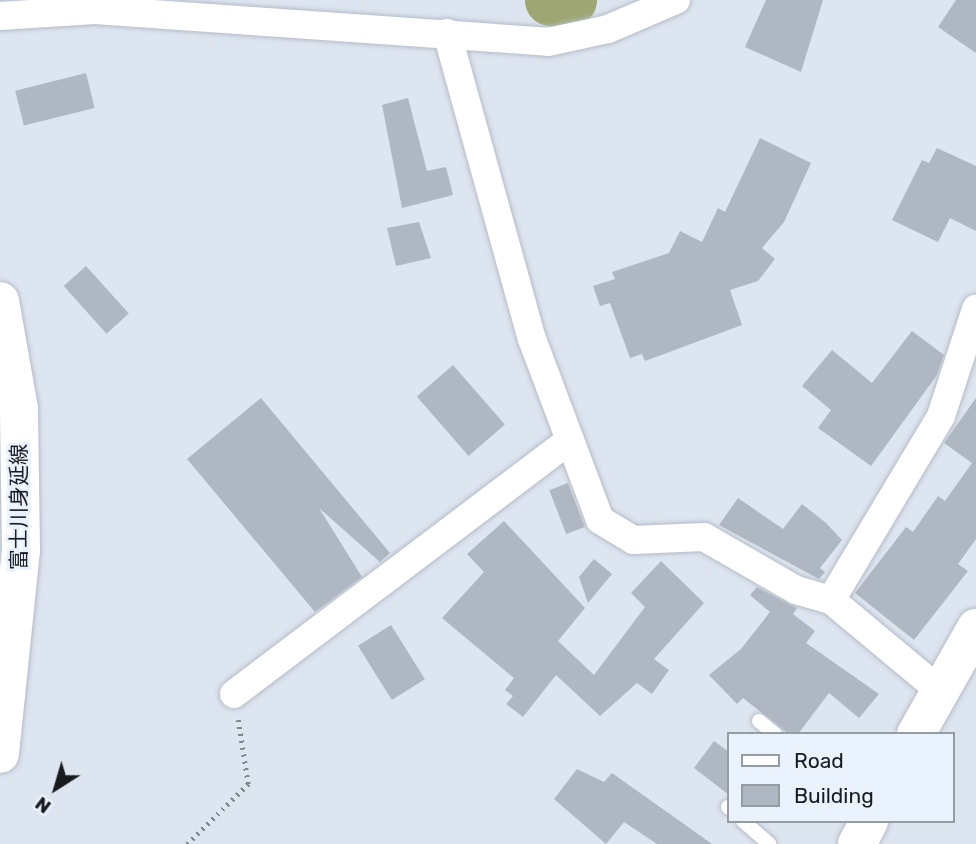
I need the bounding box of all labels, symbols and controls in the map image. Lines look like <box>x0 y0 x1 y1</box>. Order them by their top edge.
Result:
street label: 富士川身延線 <box>6 444 32 570</box>
legend <box>727 732 955 823</box>
text: Road <box>794 748 844 773</box>
north arrow <box>21 753 91 823</box>
text: Building <box>794 783 874 808</box>
text: N <box>31 792 55 818</box>

